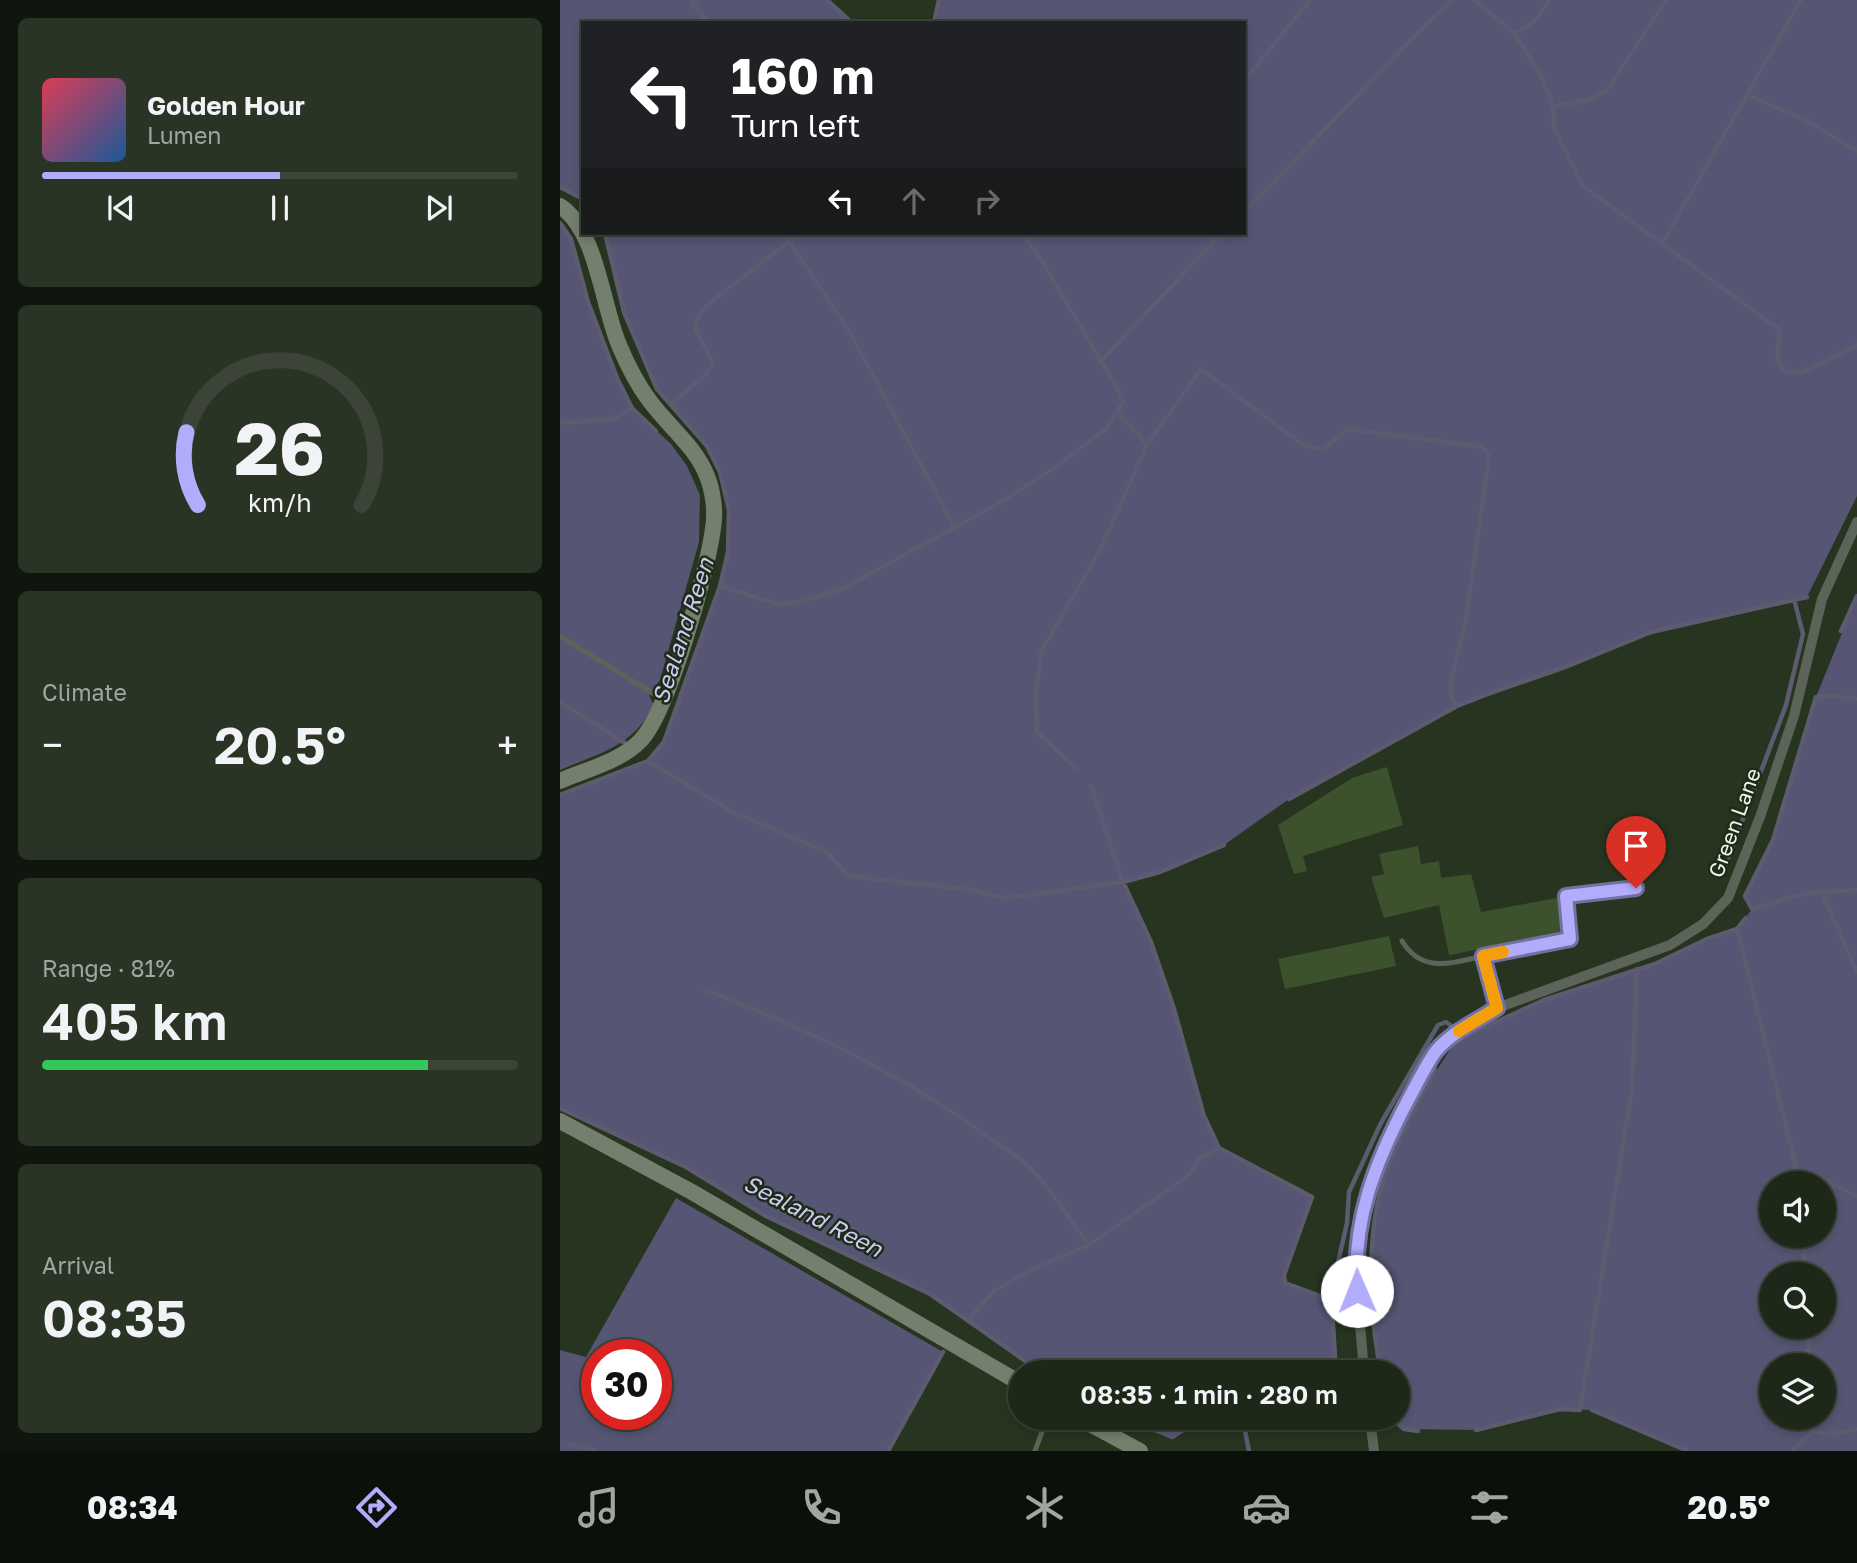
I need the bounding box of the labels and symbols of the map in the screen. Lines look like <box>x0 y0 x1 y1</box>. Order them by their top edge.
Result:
water label: Sealand Reen <box>645 553 719 707</box>
street label: Green Lane <box>1702 764 1766 881</box>
pin <box>1606 816 1666 888</box>
water label: Sealand Reen <box>740 1168 888 1262</box>
position arrow <box>1320 1254 1394 1328</box>
speed limit sign: 30 <box>581 1339 672 1430</box>

